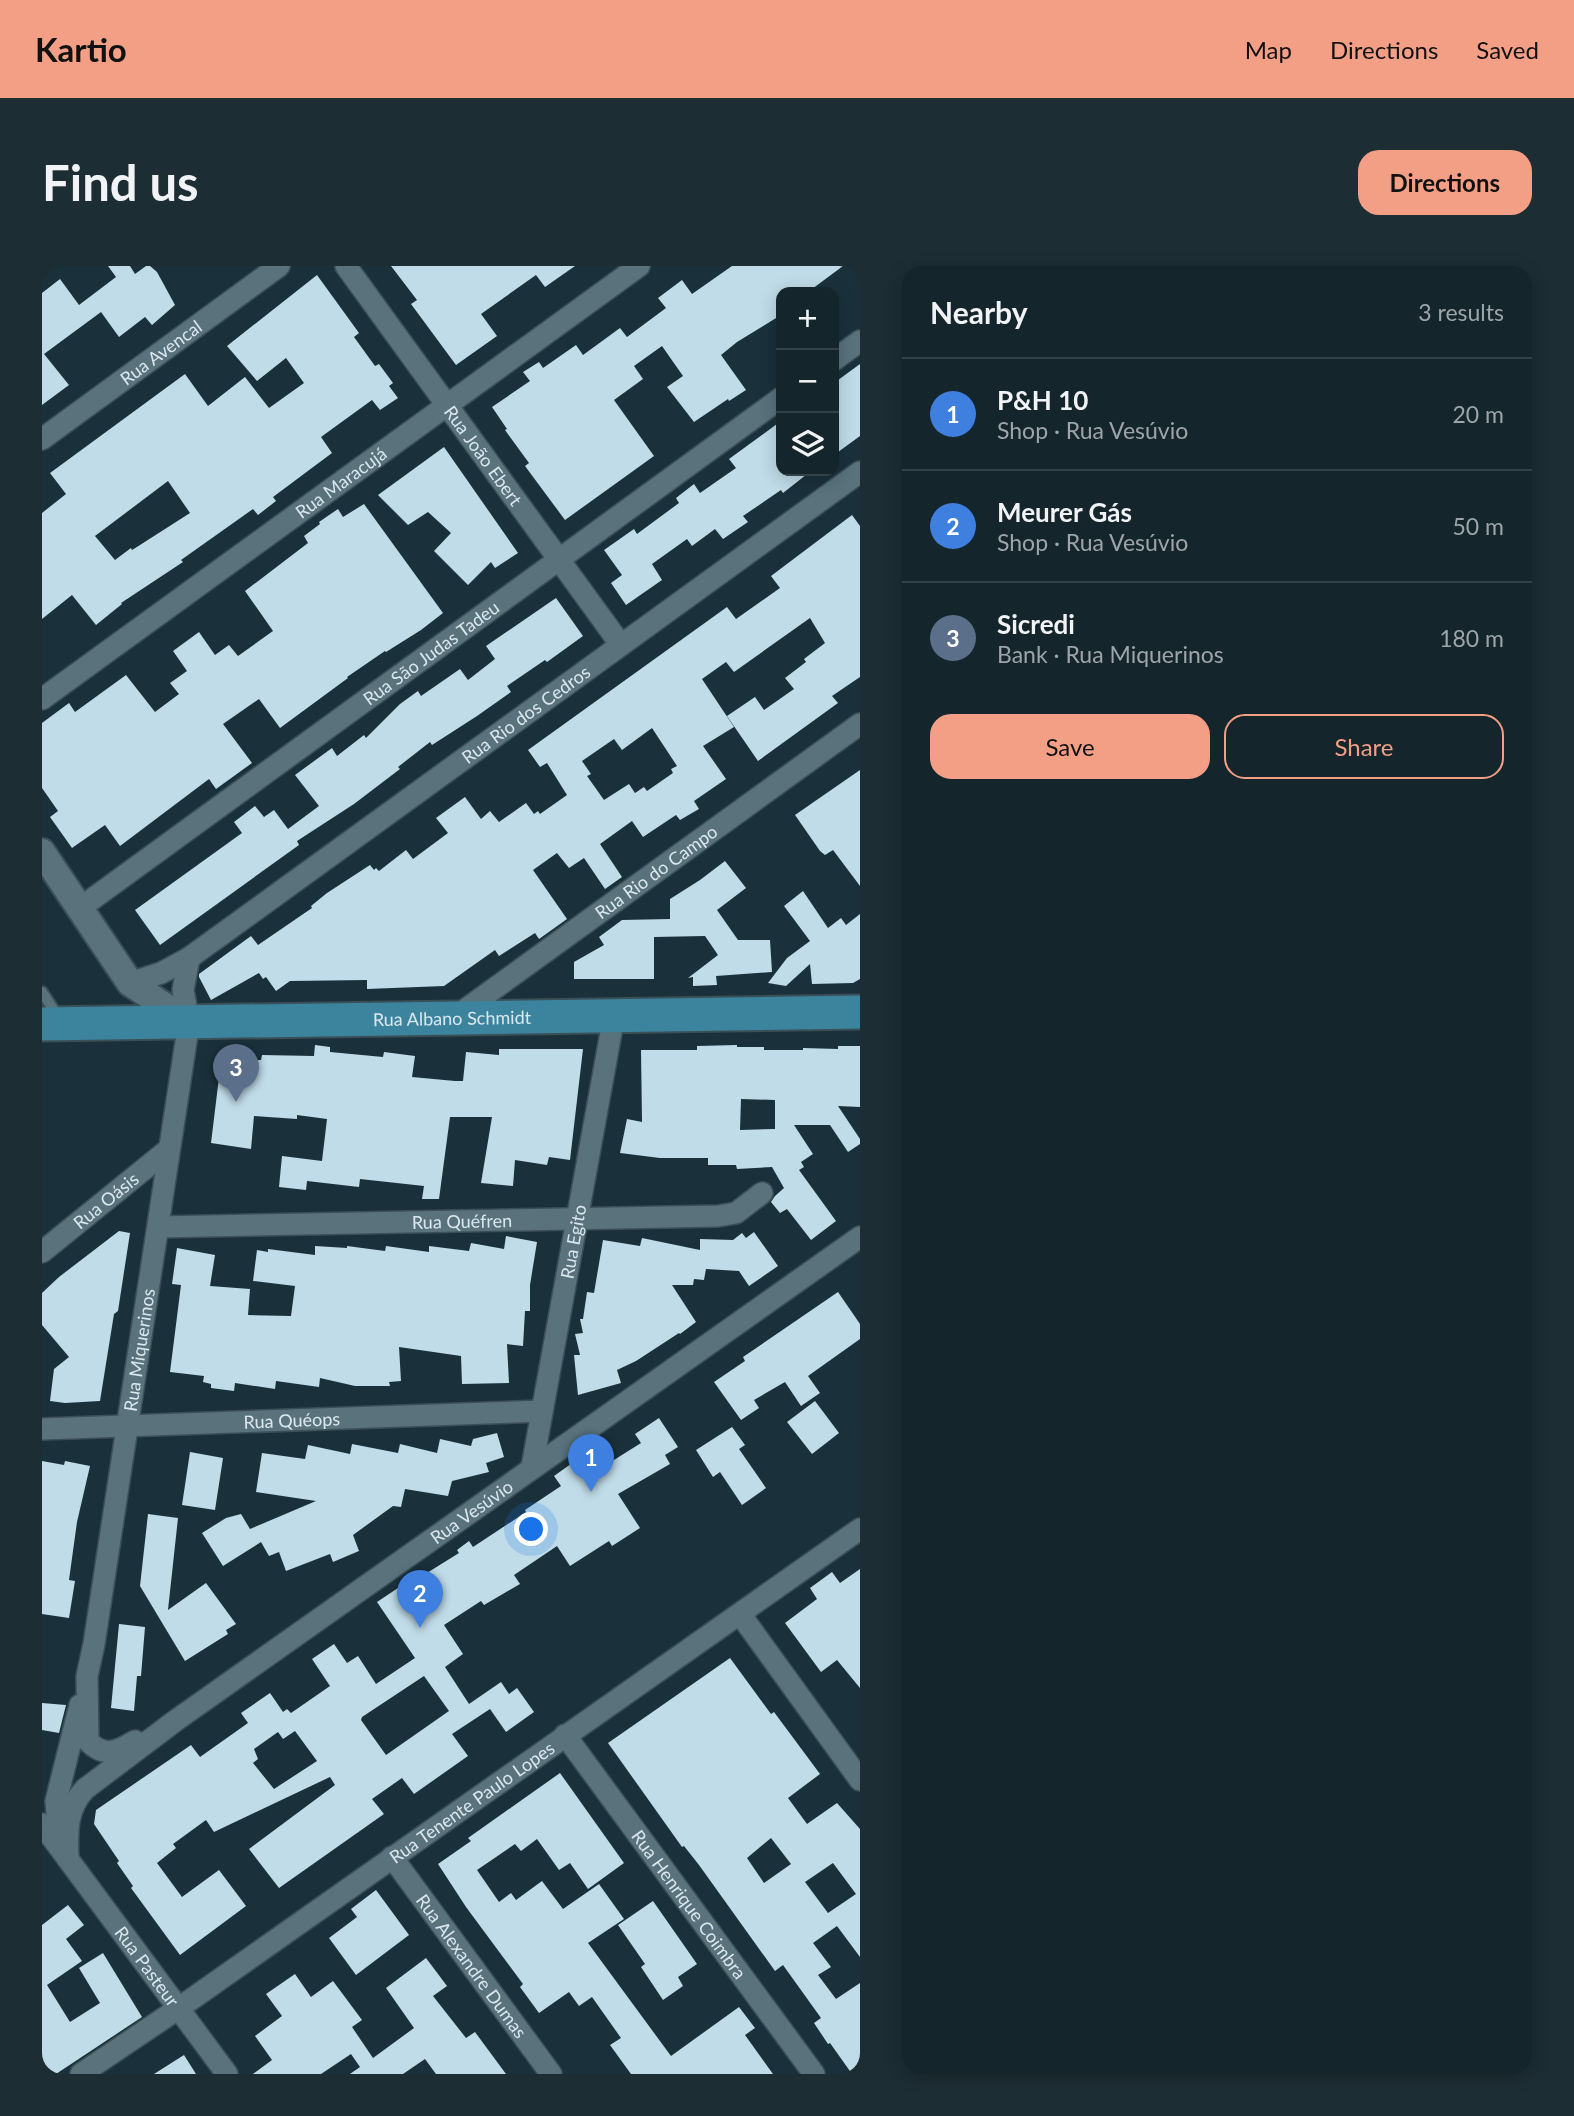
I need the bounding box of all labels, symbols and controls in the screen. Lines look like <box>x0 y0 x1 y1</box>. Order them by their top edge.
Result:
text: Kartio <box>35 29 127 69</box>
text: Map <box>1245 35 1292 64</box>
text: Directions <box>1330 35 1438 64</box>
text: Saved <box>1476 35 1539 64</box>
button: Directions <box>1358 150 1532 215</box>
text: Find us <box>42 153 199 211</box>
map controls <box>776 287 839 476</box>
button: + <box>776 287 839 350</box>
text: Nearby <box>930 294 1028 330</box>
text: 3 results <box>1418 298 1504 326</box>
street label: Rua Avencal <box>116 315 206 389</box>
button: − <box>776 350 839 413</box>
text: P&H 10 <box>997 384 1088 416</box>
text: 1 <box>946 400 960 428</box>
text: 20 m <box>1453 400 1504 428</box>
street label: Rua João Ebert <box>440 401 527 510</box>
button: layers <box>776 413 839 476</box>
text: Shop · Rua Vesúvio <box>997 416 1188 444</box>
street label: Rua Maracujá <box>291 442 391 523</box>
text: Meurer Gás <box>997 496 1132 528</box>
text: 2 <box>946 512 960 540</box>
text: 50 m <box>1453 512 1504 540</box>
text: Shop · Rua Vesúvio <box>997 528 1188 556</box>
street label: Rua São Judas Tadeu <box>359 596 503 710</box>
text: Sicredi <box>997 608 1075 640</box>
text: 3 <box>946 624 960 652</box>
text: 180 m <box>1439 624 1504 652</box>
text: Bank · Rua Miquerinos <box>997 640 1224 668</box>
street label: Rua Rio dos Cedros <box>457 660 594 768</box>
button: Save <box>930 714 1210 779</box>
button: Share <box>1224 714 1504 779</box>
street label: Rua Rio do Campo <box>590 820 721 923</box>
street label: Rua Albano Schmidt <box>373 1006 532 1030</box>
pin: 3 <box>213 1044 259 1102</box>
street label: Rua Oásis <box>69 1167 143 1233</box>
street label: Rua Egito <box>555 1203 590 1281</box>
street label: Rua Quéfren <box>412 1209 512 1233</box>
street label: Rua Miquerinos <box>119 1287 159 1413</box>
street label: Rua Quéops <box>243 1407 341 1433</box>
pin: 1 <box>568 1434 614 1492</box>
street label: Rua Vesúvio <box>426 1475 517 1548</box>
your location <box>514 1512 548 1546</box>
pin: 2 <box>397 1570 443 1628</box>
street label: Rua Tenente Paulo Lopes <box>385 1736 559 1868</box>
street label: Rua Henrique Coimbra <box>627 1825 751 1983</box>
street label: Rua Alexandre Dumas <box>412 1890 532 2042</box>
street label: Rua Pasteur <box>110 1922 184 2011</box>

